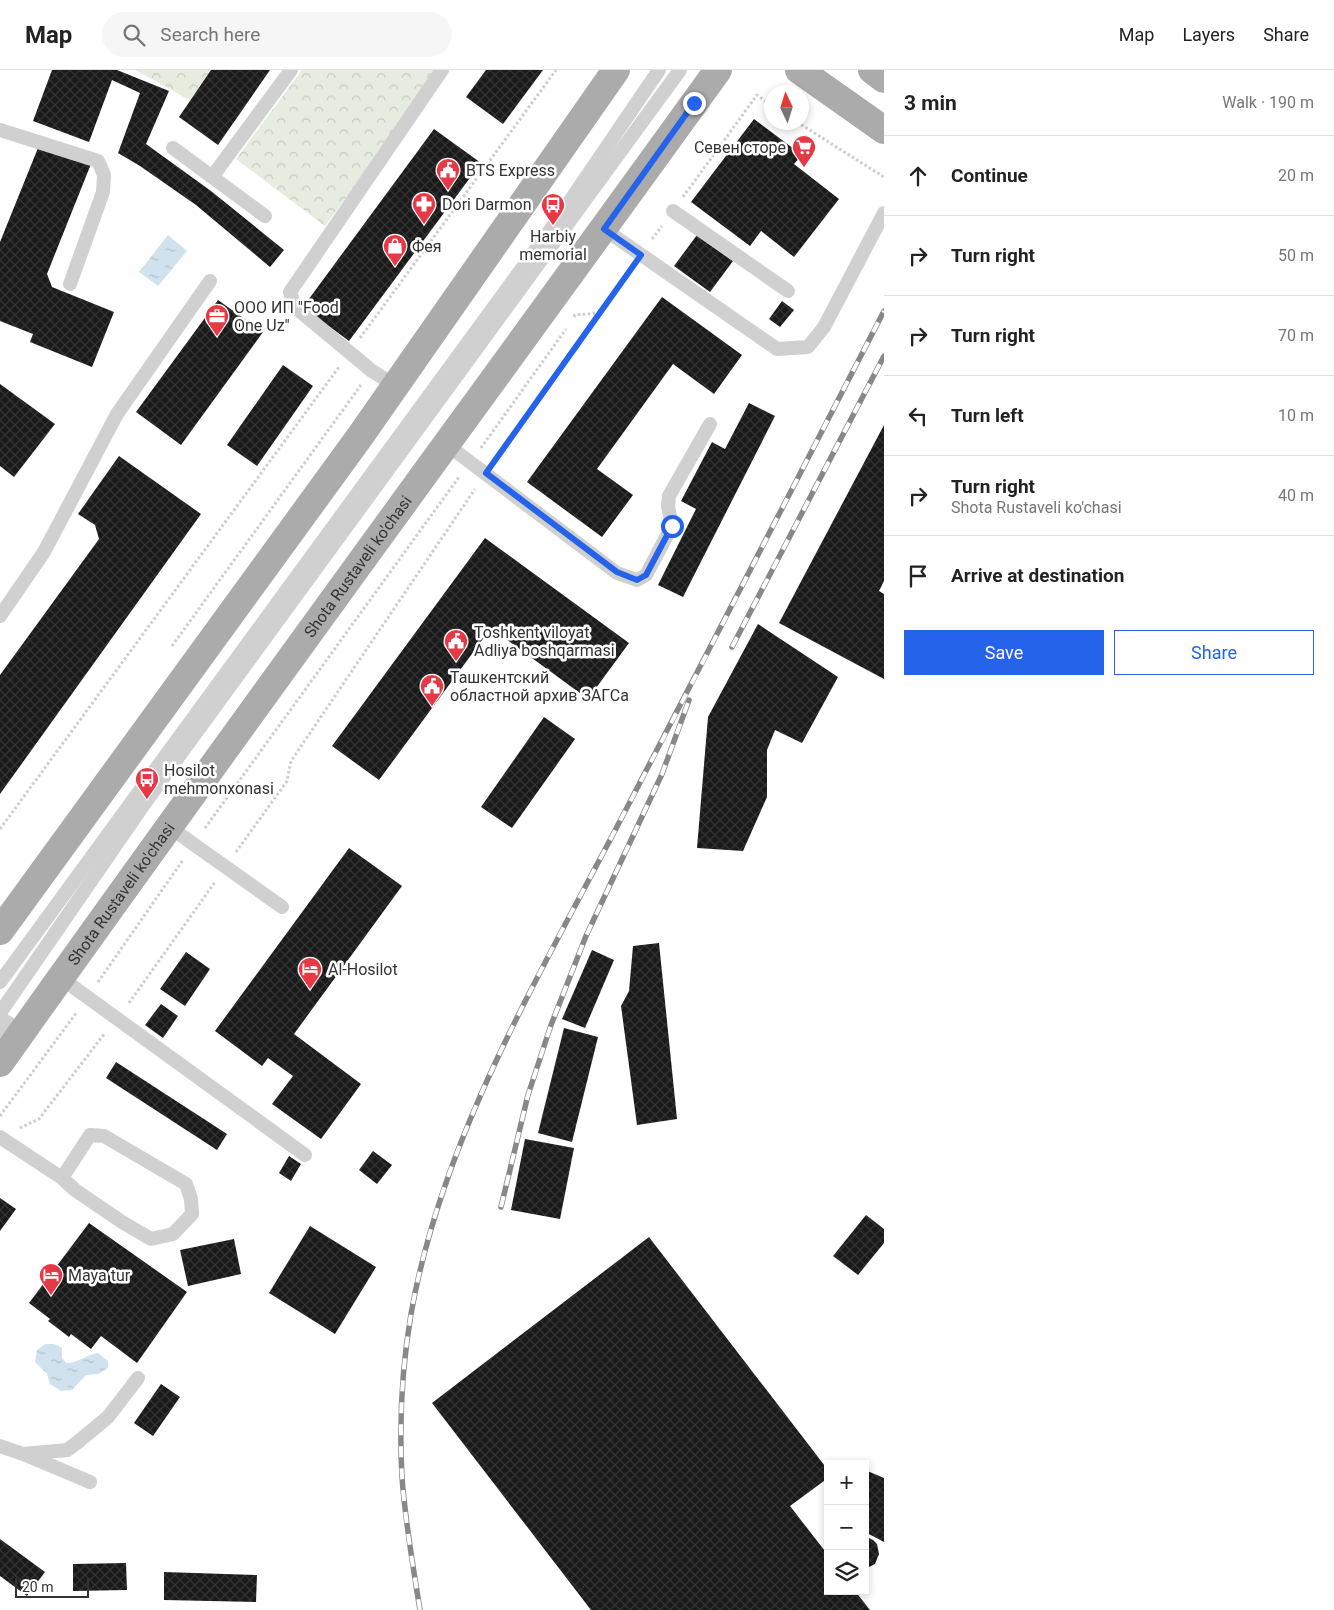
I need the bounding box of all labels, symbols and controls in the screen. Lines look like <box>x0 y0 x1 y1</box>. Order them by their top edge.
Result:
search box <box>102 12 452 57</box>
text: Map <box>25 21 72 49</box>
icon: search <box>120 21 148 49</box>
text: Search here <box>160 23 260 46</box>
text: Map <box>1119 24 1154 45</box>
text: Layers <box>1182 24 1235 45</box>
text: Share <box>1263 24 1309 45</box>
north arrow <box>764 85 809 130</box>
text: 3 min <box>904 91 957 115</box>
route end <box>683 92 706 115</box>
text: Walk · 190 m <box>1222 93 1314 112</box>
supermarket icon: Севен сторе <box>791 134 817 168</box>
place label: Севен сторе <box>694 138 786 157</box>
public building icon: BTS Express <box>435 157 461 191</box>
place label: BTS Express <box>466 161 555 180</box>
icon: ahead <box>904 162 932 190</box>
text: Continue <box>951 164 1028 187</box>
text: 20 m <box>1278 166 1314 185</box>
pharmacy icon: Dori Darmon <box>411 191 437 225</box>
bus stop icon: Harbiy memorial <box>540 192 566 226</box>
place label: Dori Darmon <box>442 195 532 214</box>
place label: Harbiy memorial <box>519 227 587 264</box>
shop icon: Фея <box>382 233 408 267</box>
place label: Фея <box>412 237 442 256</box>
icon: right <box>904 242 932 270</box>
text: Turn right <box>951 244 1035 267</box>
text: 50 m <box>1278 246 1314 265</box>
place label: ООО ИП "Food One Uz" <box>234 298 339 335</box>
office icon: ООО ИП "Food One Uz" <box>204 303 230 337</box>
icon: right <box>904 322 932 350</box>
text: Turn right <box>951 324 1035 347</box>
text: 70 m <box>1278 326 1314 345</box>
icon: left <box>904 402 932 430</box>
text: Turn left <box>951 404 1024 427</box>
text: 10 m <box>1278 406 1314 425</box>
text: Turn right <box>951 475 1035 498</box>
icon: right <box>904 482 932 510</box>
text: 40 m <box>1278 486 1314 505</box>
street label: Shota Rustaveli ko'chasi <box>300 492 415 641</box>
text: Shota Rustaveli ko'chasi <box>951 498 1122 517</box>
route start <box>661 515 684 538</box>
icon: arrive <box>904 562 932 590</box>
text: Arrive at destination <box>951 564 1124 587</box>
place label: Toshkent viloyat Adliya boshqarmasi <box>474 623 615 660</box>
public building icon: Toshkent viloyat Adliya boshqarmasi <box>443 628 469 662</box>
button: Save <box>904 630 1104 675</box>
button: Share <box>1114 630 1314 675</box>
place label: Ташкентский областной архив ЗАГСа <box>450 668 629 705</box>
public building icon: Ташкентский областной архив ЗАГСа <box>419 673 445 707</box>
place label: Hosilot mehmonxonasi <box>164 761 274 798</box>
bus stop icon: Hosilot mehmonxonasi <box>134 766 160 800</box>
street label: Shota Rustaveli ko'chasi <box>63 819 178 969</box>
hotel icon: Al-Hosilot <box>297 956 323 990</box>
place label: Al-Hosilot <box>328 960 398 979</box>
hotel icon: Maya tur <box>38 1262 64 1296</box>
place label: Maya tur <box>68 1266 131 1285</box>
map controls <box>824 1460 869 1595</box>
button: + <box>824 1460 869 1505</box>
button: − <box>824 1505 869 1550</box>
button: layers <box>824 1550 869 1595</box>
scale bar <box>15 1575 89 1598</box>
text: 20 m <box>22 1579 54 1595</box>

